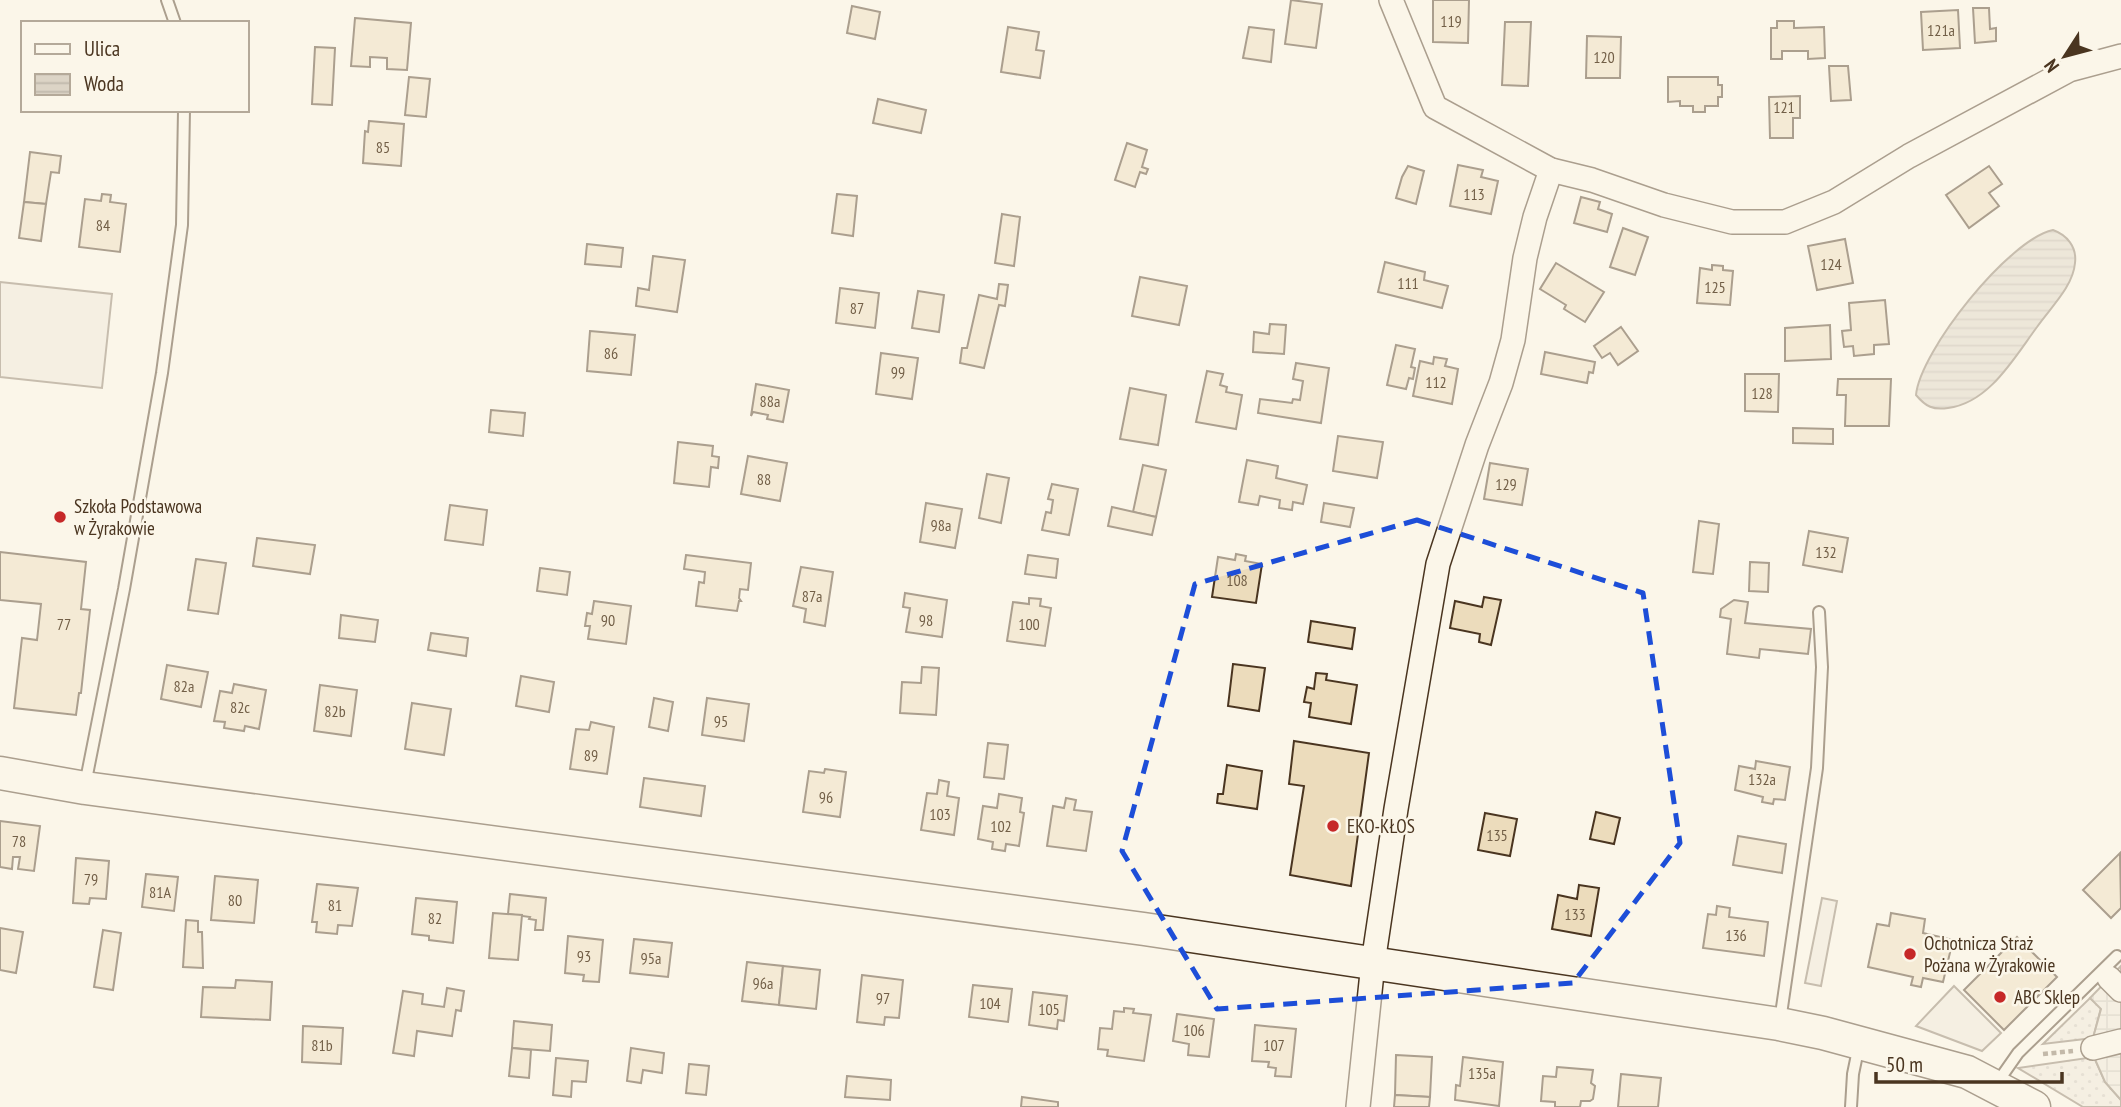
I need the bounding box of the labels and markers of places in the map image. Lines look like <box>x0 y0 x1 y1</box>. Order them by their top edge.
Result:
place label: Szkoła Podstawowa w Żyrakowie <box>74 494 202 540</box>
marker: Szkoła Podstawowa w Żyrakowie <box>52 509 68 525</box>
place label: EKO-KŁOS <box>1347 814 1415 838</box>
marker: EKO-KŁOS <box>1325 818 1341 834</box>
place label: Ochotnicza Straż Pożana w Żyrakowie <box>1924 931 2055 977</box>
marker: Ochotnicza Straż Pożana w Żyrakowie <box>1902 946 1918 962</box>
place label: ABC Sklep <box>2014 985 2080 1009</box>
marker: ABC Sklep <box>1992 989 2008 1005</box>

